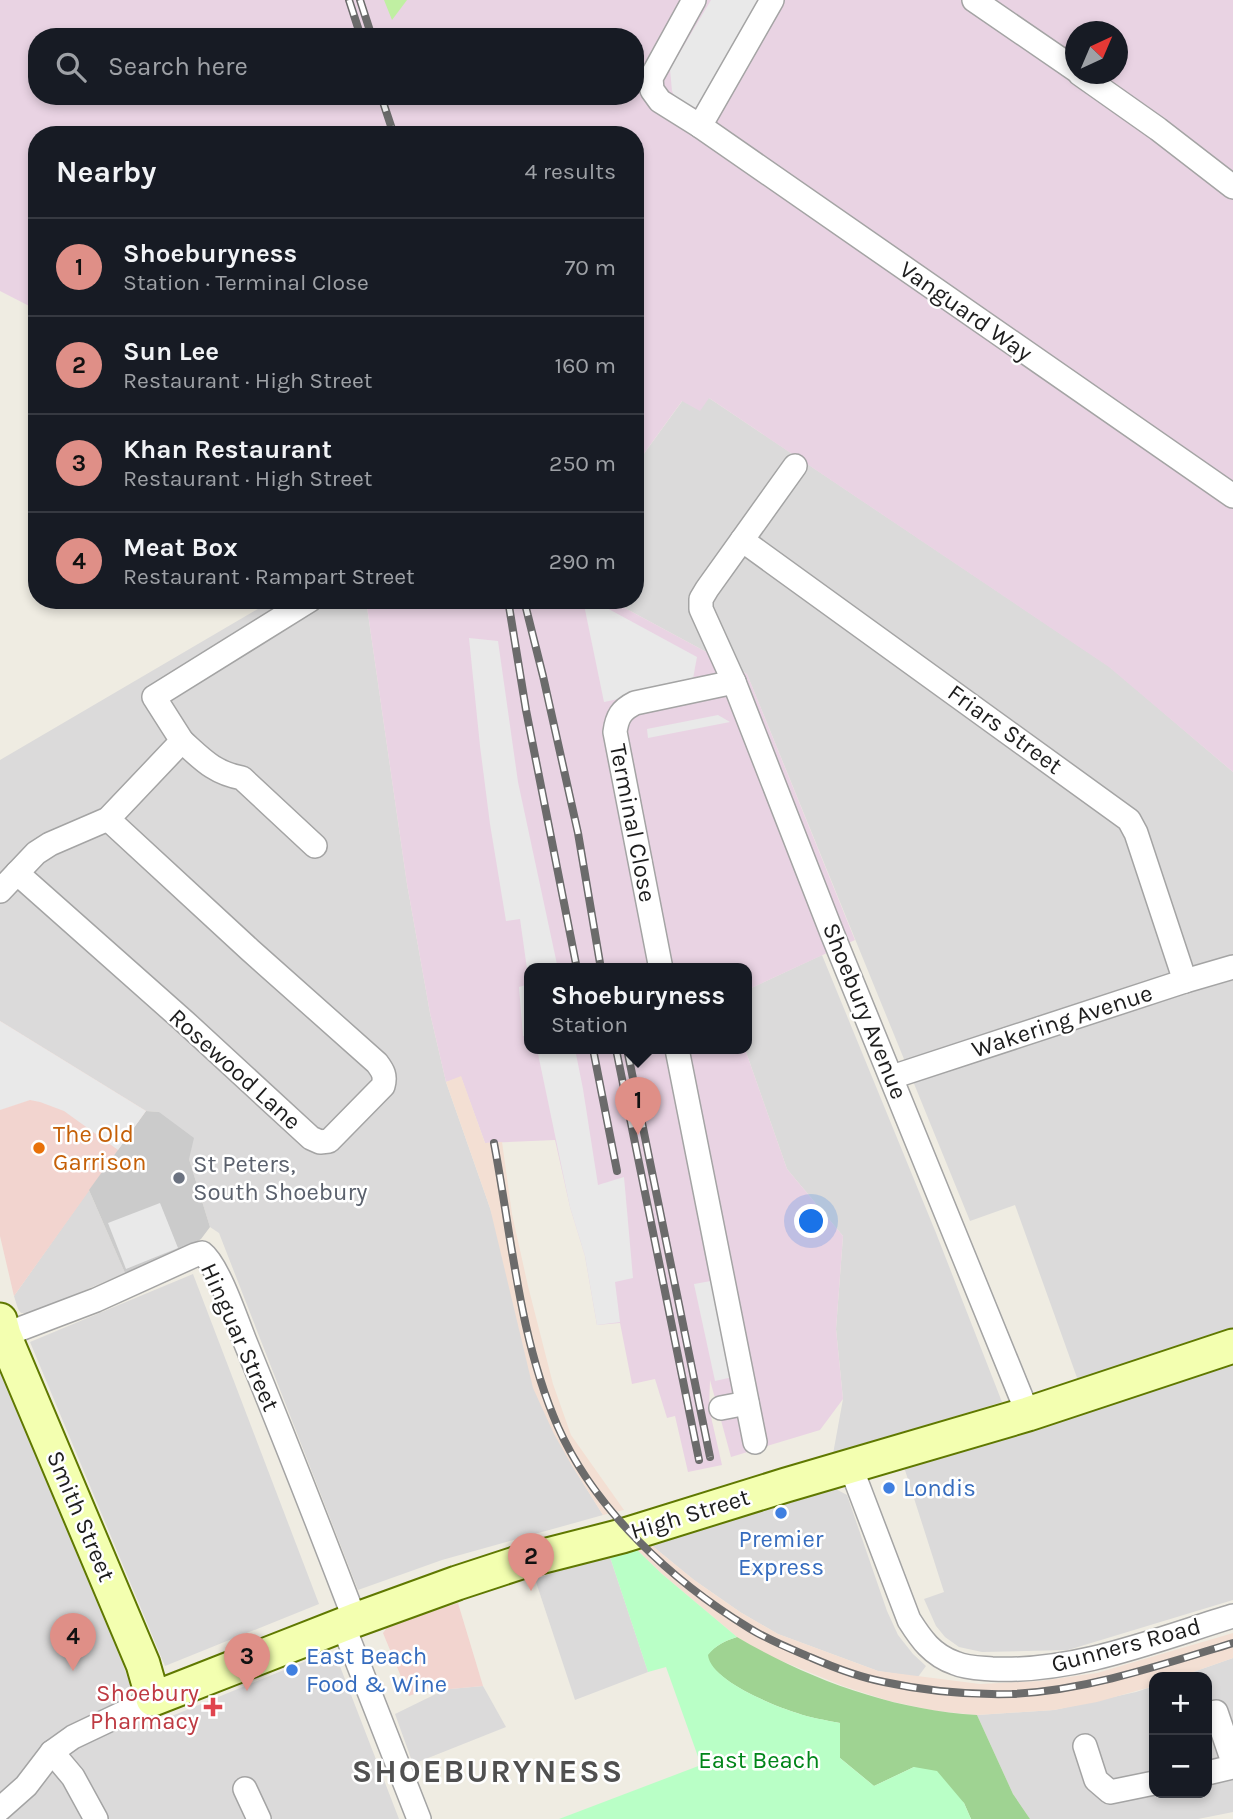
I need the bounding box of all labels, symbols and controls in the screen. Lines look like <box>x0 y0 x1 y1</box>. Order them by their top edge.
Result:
north arrow <box>1065 21 1128 84</box>
search box <box>28 28 644 105</box>
icon: search <box>52 48 90 86</box>
text: Search here <box>108 51 248 82</box>
text: Nearby <box>56 154 156 190</box>
text: 4 results <box>524 158 616 185</box>
text: Shoeburyness <box>123 238 297 269</box>
text: 1 <box>75 254 83 281</box>
text: 70 m <box>565 254 616 281</box>
street label: Vanguard Way <box>894 255 1038 367</box>
text: Station · Terminal Close <box>123 269 369 296</box>
text: Sun Lee <box>123 336 219 367</box>
text: 2 <box>72 352 86 379</box>
text: 160 m <box>555 352 616 379</box>
text: Restaurant · High Street <box>123 367 372 394</box>
text: Khan Restaurant <box>123 434 332 465</box>
text: 3 <box>72 450 86 477</box>
text: 250 m <box>549 450 616 477</box>
text: Restaurant · High Street <box>123 465 372 492</box>
text: Meat Box <box>123 532 238 563</box>
text: 4 <box>72 548 86 575</box>
text: 290 m <box>549 548 616 575</box>
text: Restaurant · Rampart Street <box>123 563 415 590</box>
street label: Friars Street <box>942 678 1068 780</box>
street label: Terminal Close <box>604 742 662 904</box>
street label: Shoebury Avenue <box>817 919 913 1103</box>
popup <box>524 963 752 1054</box>
street label: Wakering Avenue <box>968 979 1156 1063</box>
text: Shoeburyness <box>551 980 725 1011</box>
street label: Rosewood Lane <box>163 1003 307 1135</box>
text: Station <box>551 1011 628 1038</box>
pin: 1 <box>615 1077 661 1135</box>
place label: The Old Garrison <box>53 1120 146 1176</box>
marker: The Old Garrison <box>31 1140 47 1156</box>
place label: St Peters, South Shoebury <box>193 1150 367 1206</box>
marker: St Peters, South Shoebury <box>171 1170 187 1186</box>
your location <box>794 1204 828 1238</box>
street label: Hinguar Street <box>195 1259 285 1415</box>
street label: Smith Street <box>41 1446 121 1586</box>
place label: Londis <box>903 1474 976 1502</box>
marker: Londis <box>881 1480 897 1496</box>
street label: High Street <box>627 1483 753 1545</box>
marker: Premier Express <box>773 1505 789 1521</box>
place label: Premier Express <box>738 1525 824 1581</box>
pin: 2 <box>508 1533 554 1591</box>
street label: Gunners Road <box>1048 1612 1204 1678</box>
pin: 4 <box>50 1613 96 1671</box>
pin: 3 <box>224 1633 270 1691</box>
place label: East Beach Food & Wine <box>306 1642 447 1698</box>
marker: East Beach Food & Wine <box>284 1662 300 1678</box>
map controls <box>1149 1672 1212 1798</box>
button: + <box>1149 1672 1212 1735</box>
place label: Shoebury Pharmacy <box>90 1679 199 1735</box>
marker: Shoebury Pharmacy <box>205 1699 221 1715</box>
button: − <box>1149 1735 1212 1798</box>
park label: East Beach <box>698 1746 820 1774</box>
district label: SHOEBURYNESS <box>352 1753 624 1790</box>

